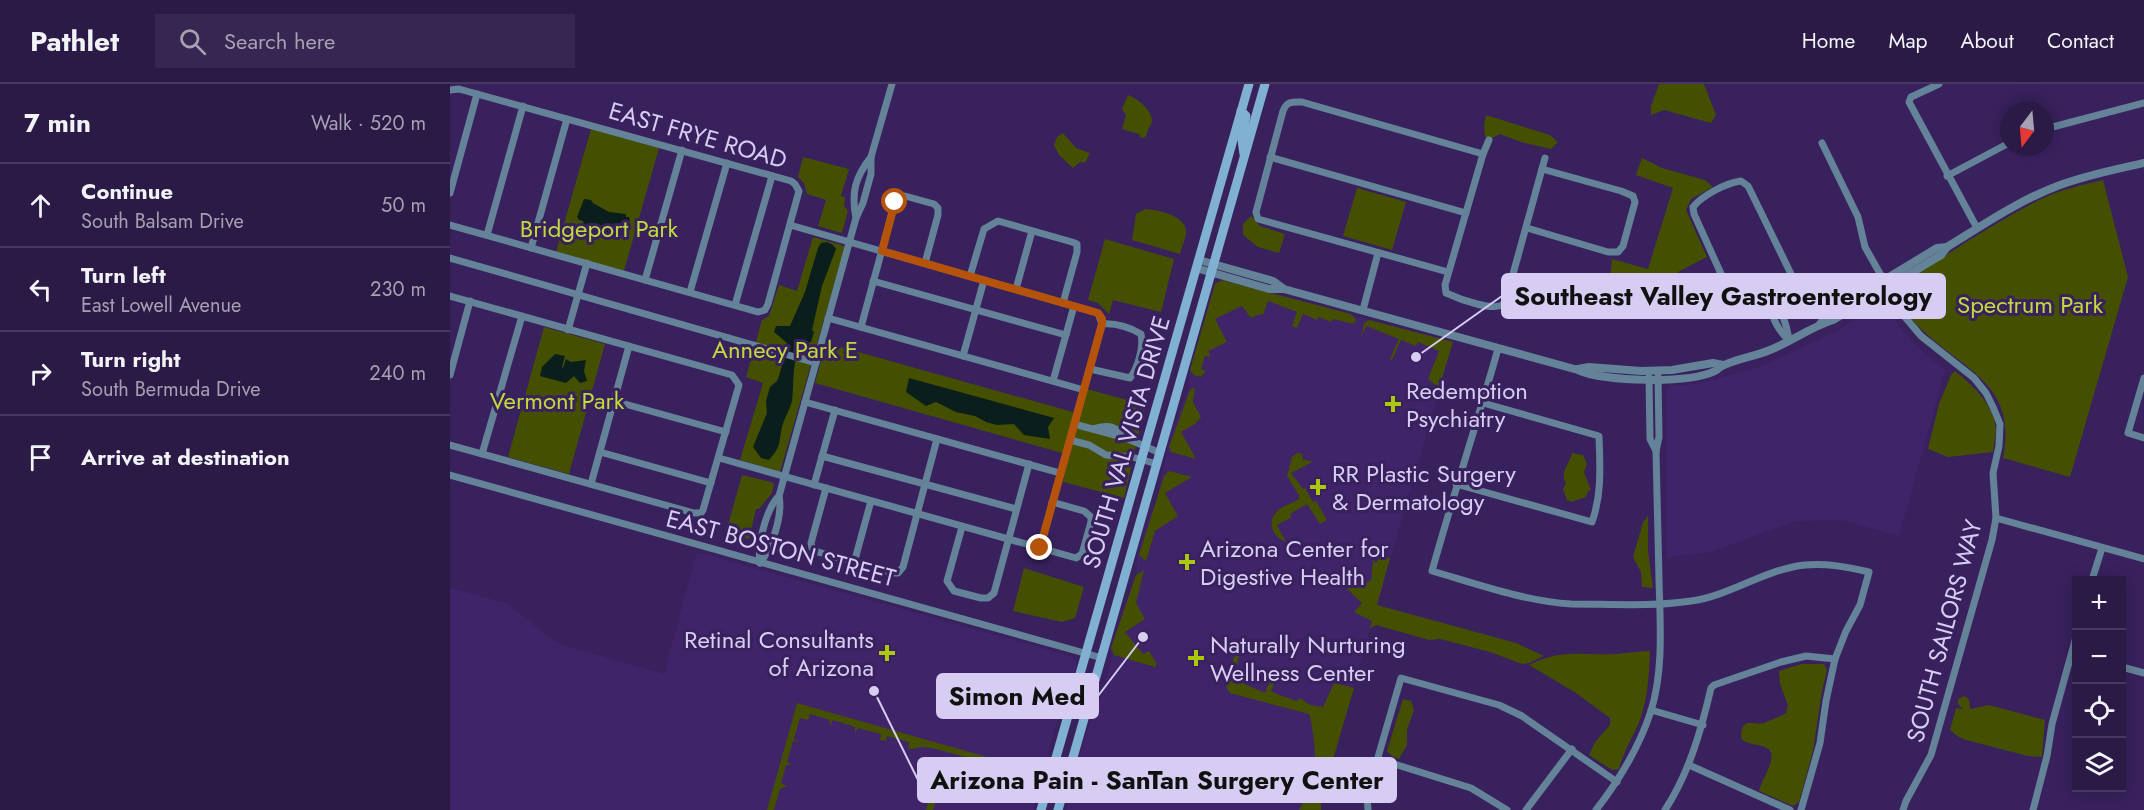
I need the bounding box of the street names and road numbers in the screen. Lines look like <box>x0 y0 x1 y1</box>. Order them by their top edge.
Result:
street label: EAST FRYE ROAD <box>605 93 791 177</box>
street label: SOUTH VAL VISTA DRIVE <box>1073 312 1179 572</box>
street label: EAST BOSTON STREET <box>662 501 900 595</box>
street label: SOUTH SAILORS WAY <box>1897 515 1991 746</box>

